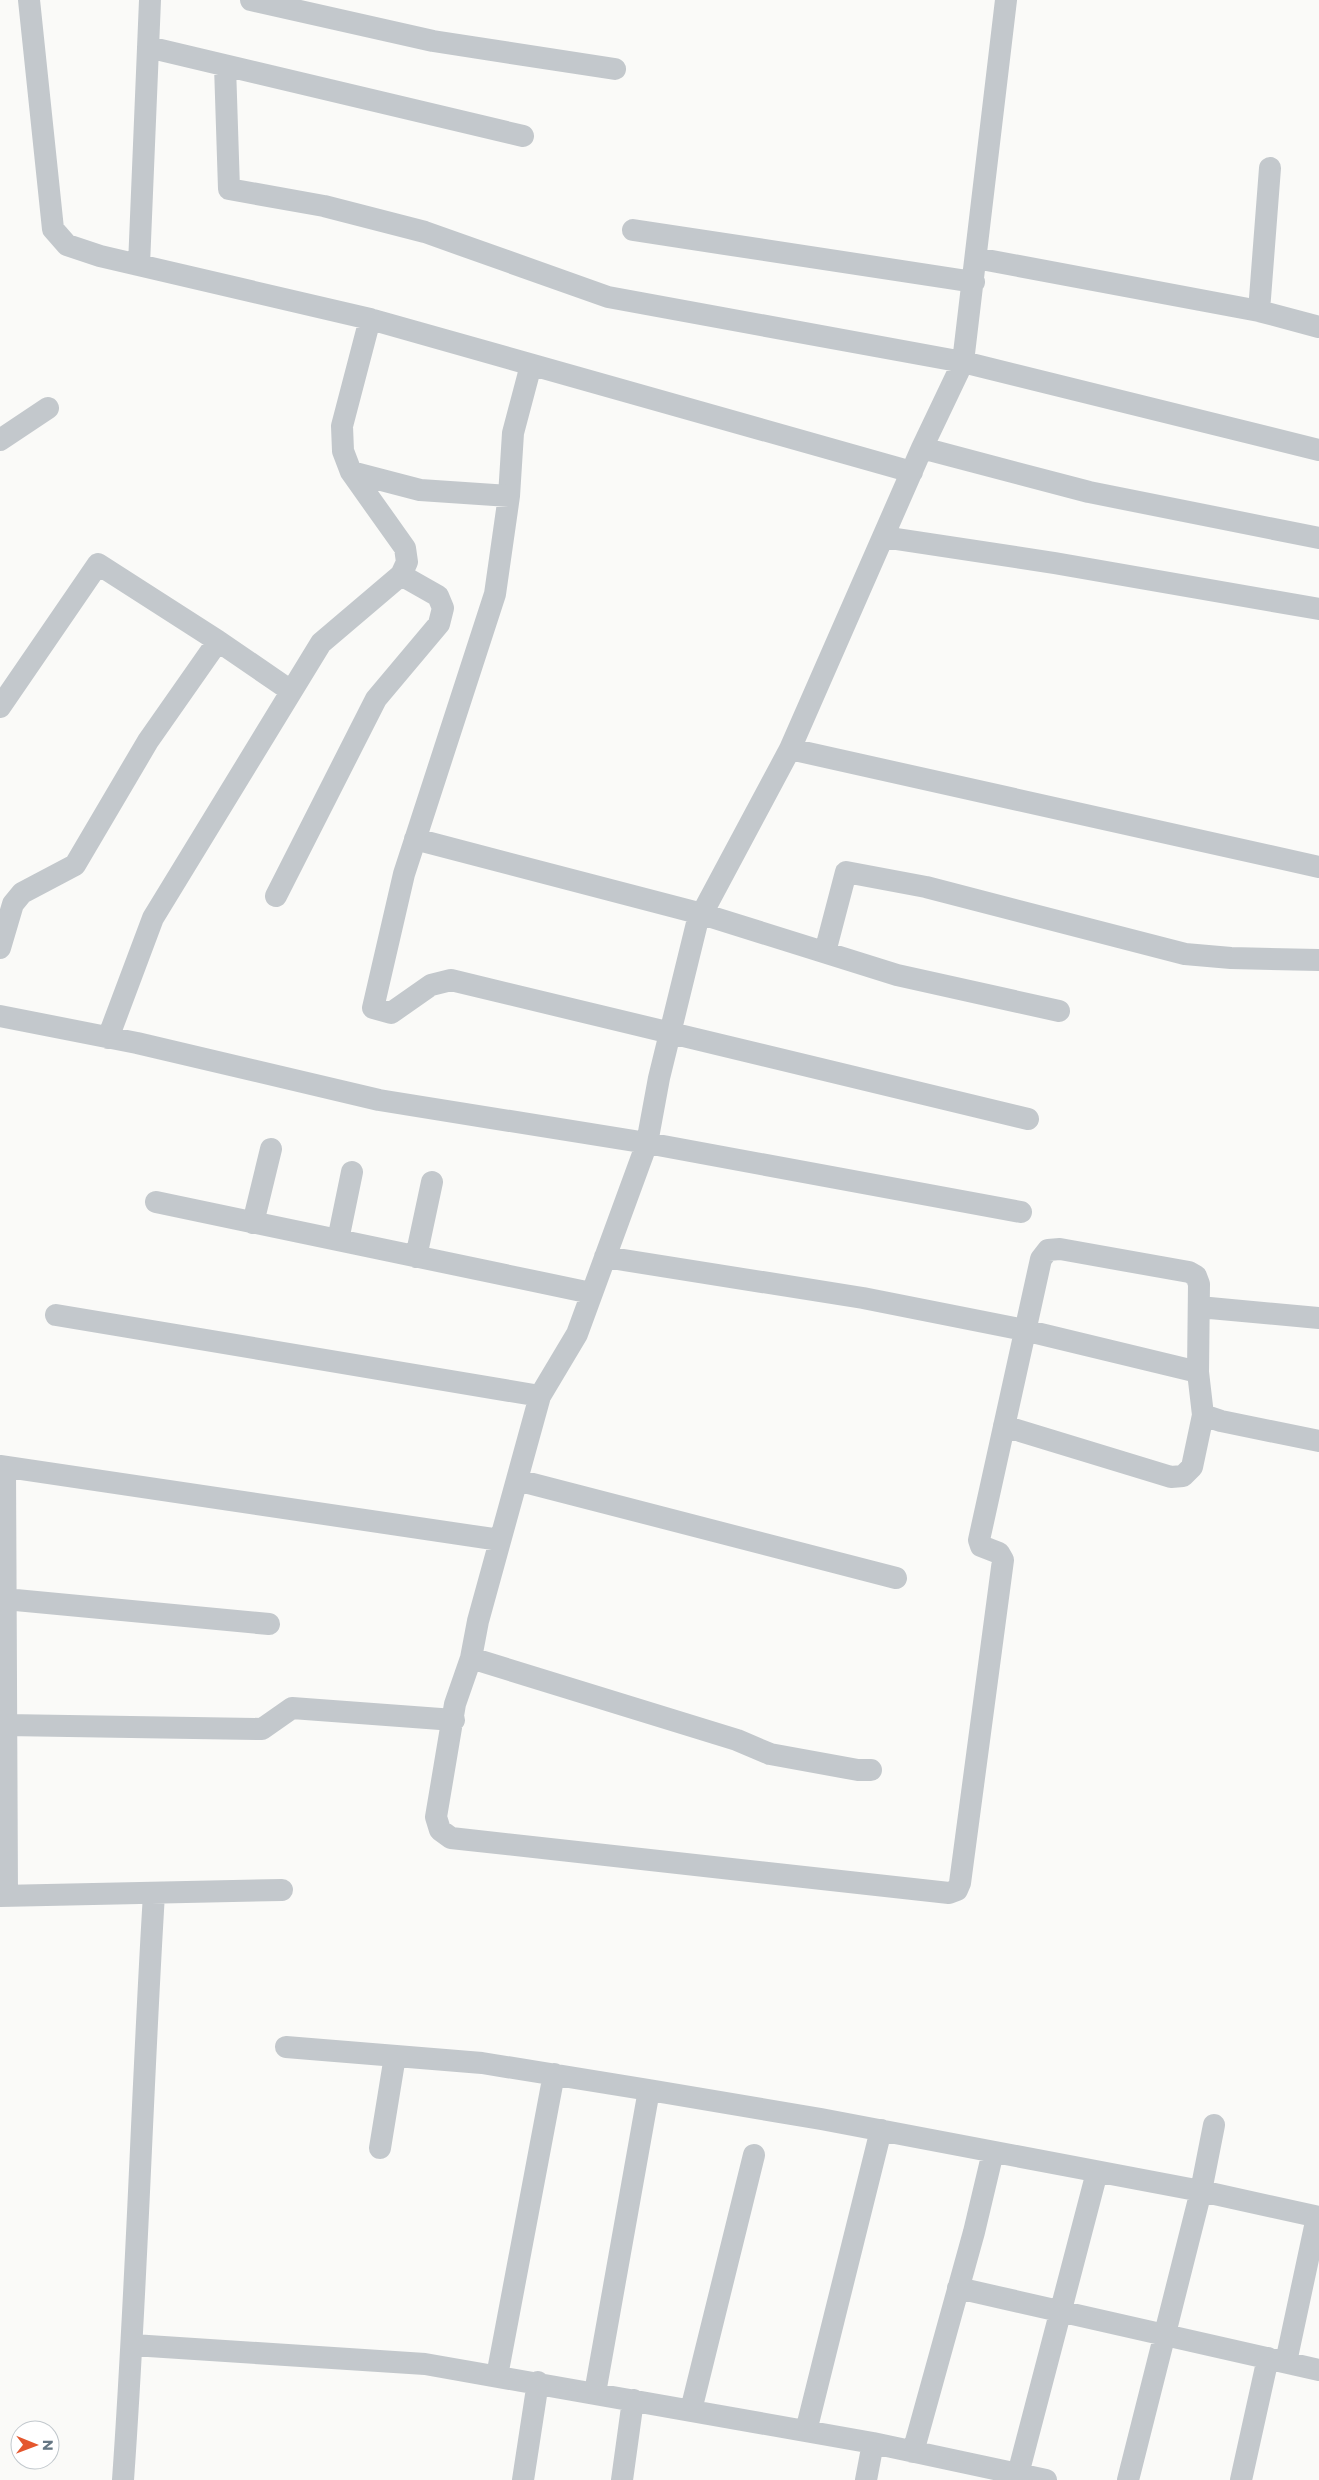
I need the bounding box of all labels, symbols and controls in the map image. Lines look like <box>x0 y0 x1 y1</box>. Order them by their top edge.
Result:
north arrow <box>10 2420 60 2470</box>
text: N <box>39 2439 57 2451</box>

